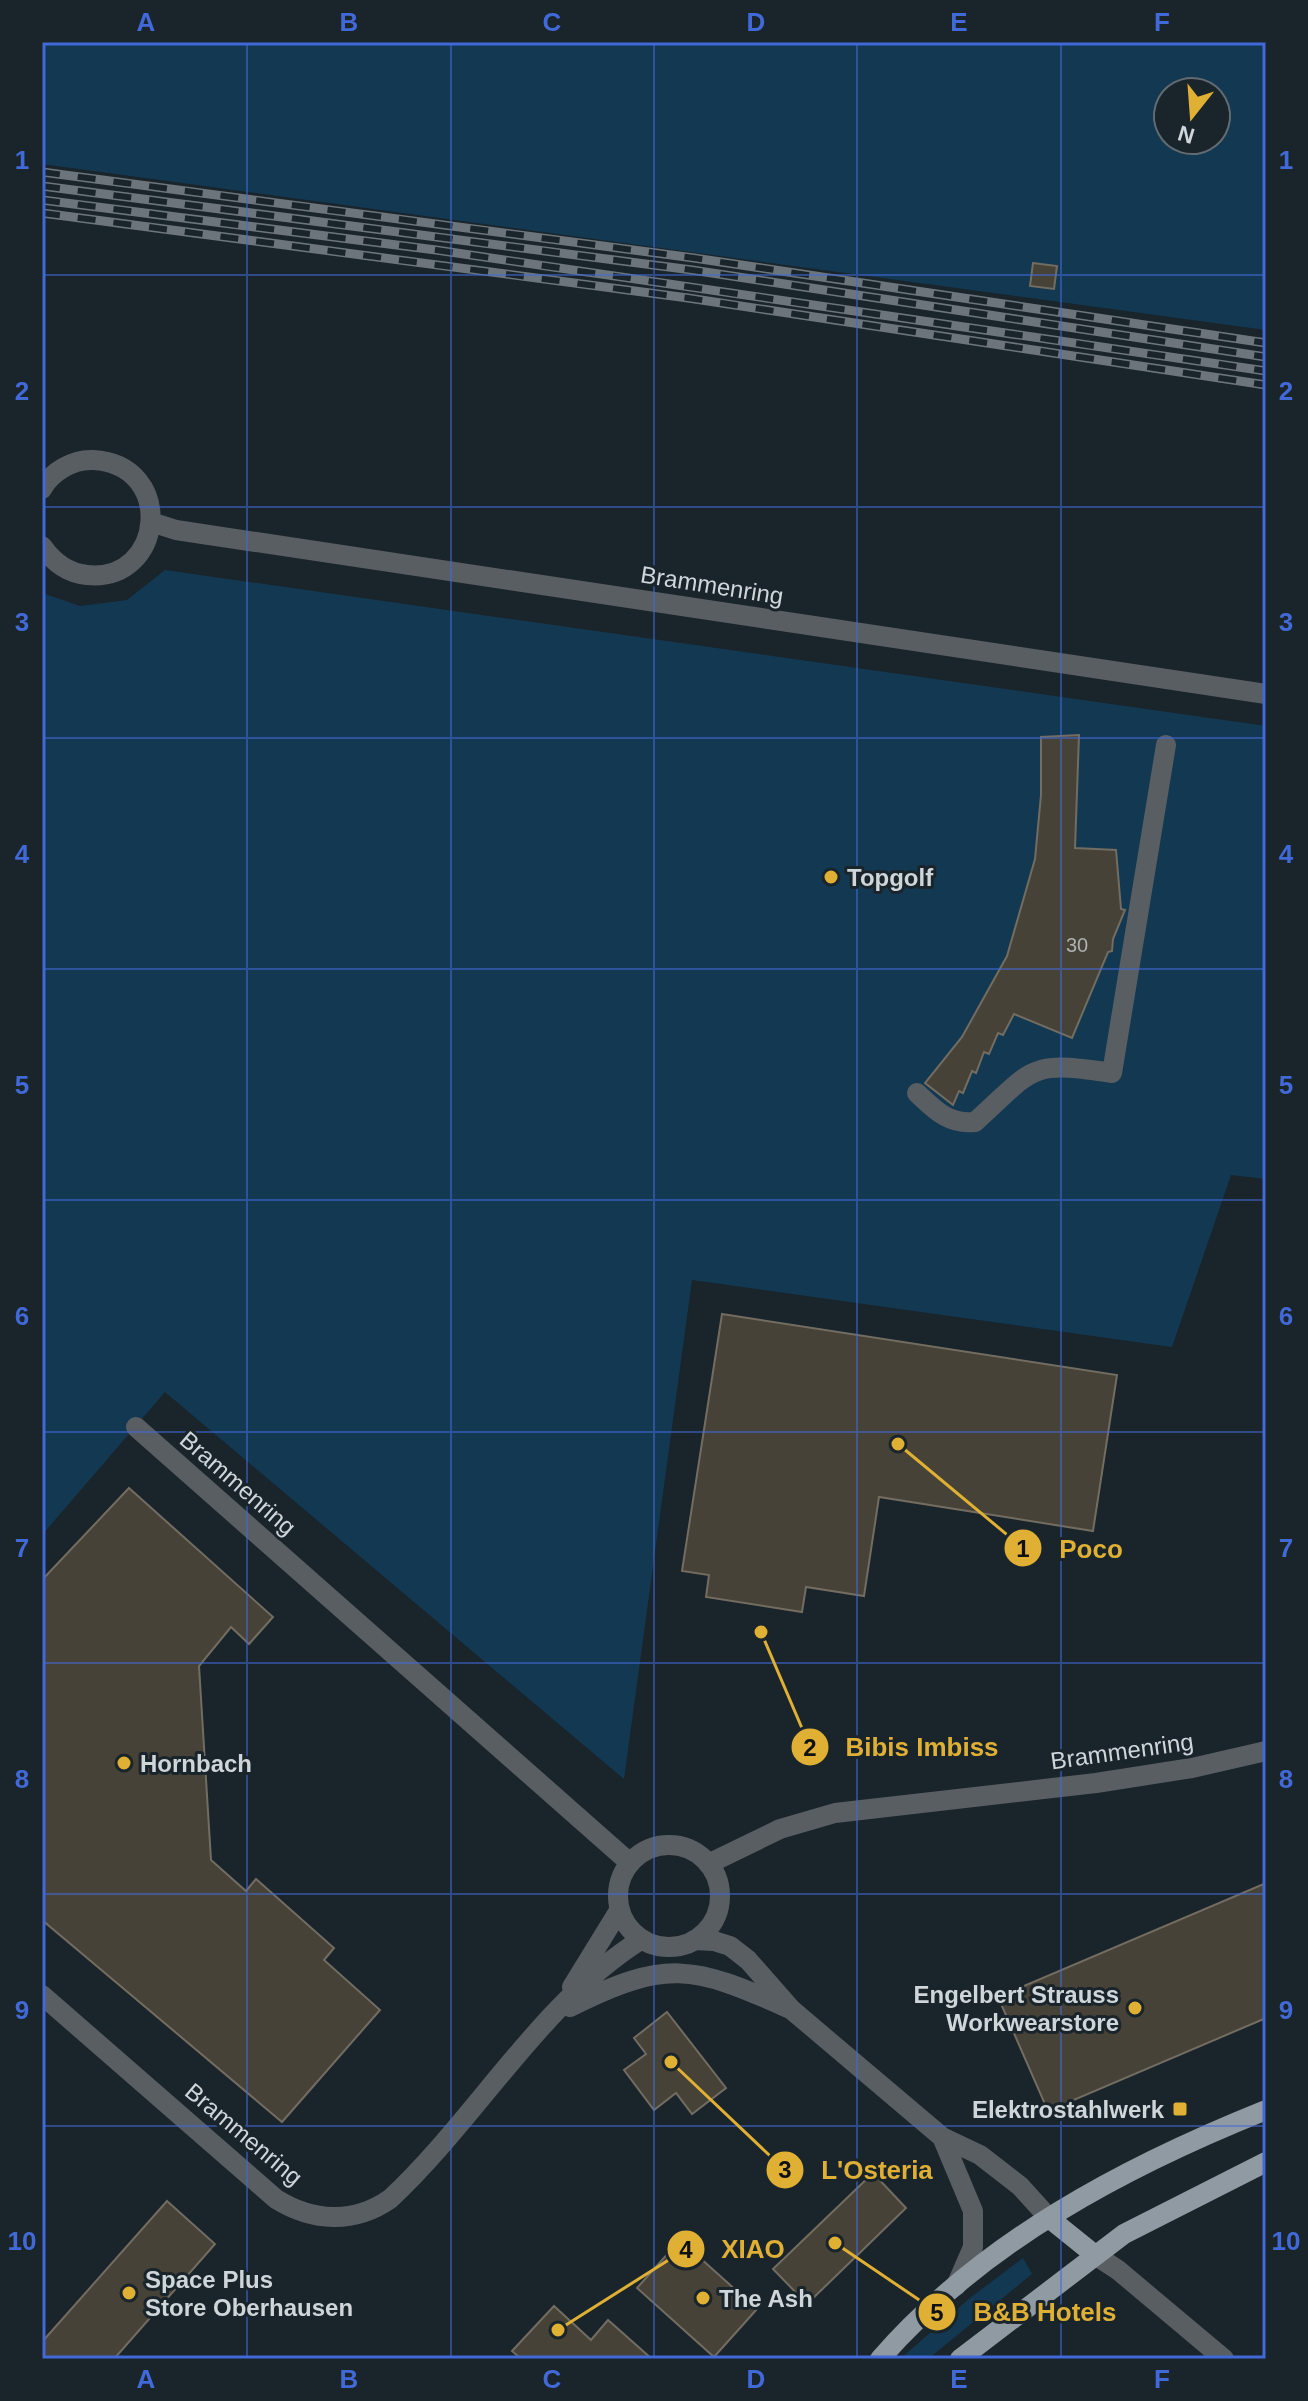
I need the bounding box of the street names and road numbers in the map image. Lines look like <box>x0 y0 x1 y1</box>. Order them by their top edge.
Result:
street label: Brammenring <box>639 560 785 610</box>
street label: Brammenring <box>175 1426 301 1540</box>
street label: Brammenring <box>1049 1728 1195 1774</box>
street label: Brammenring <box>180 2077 308 2191</box>

